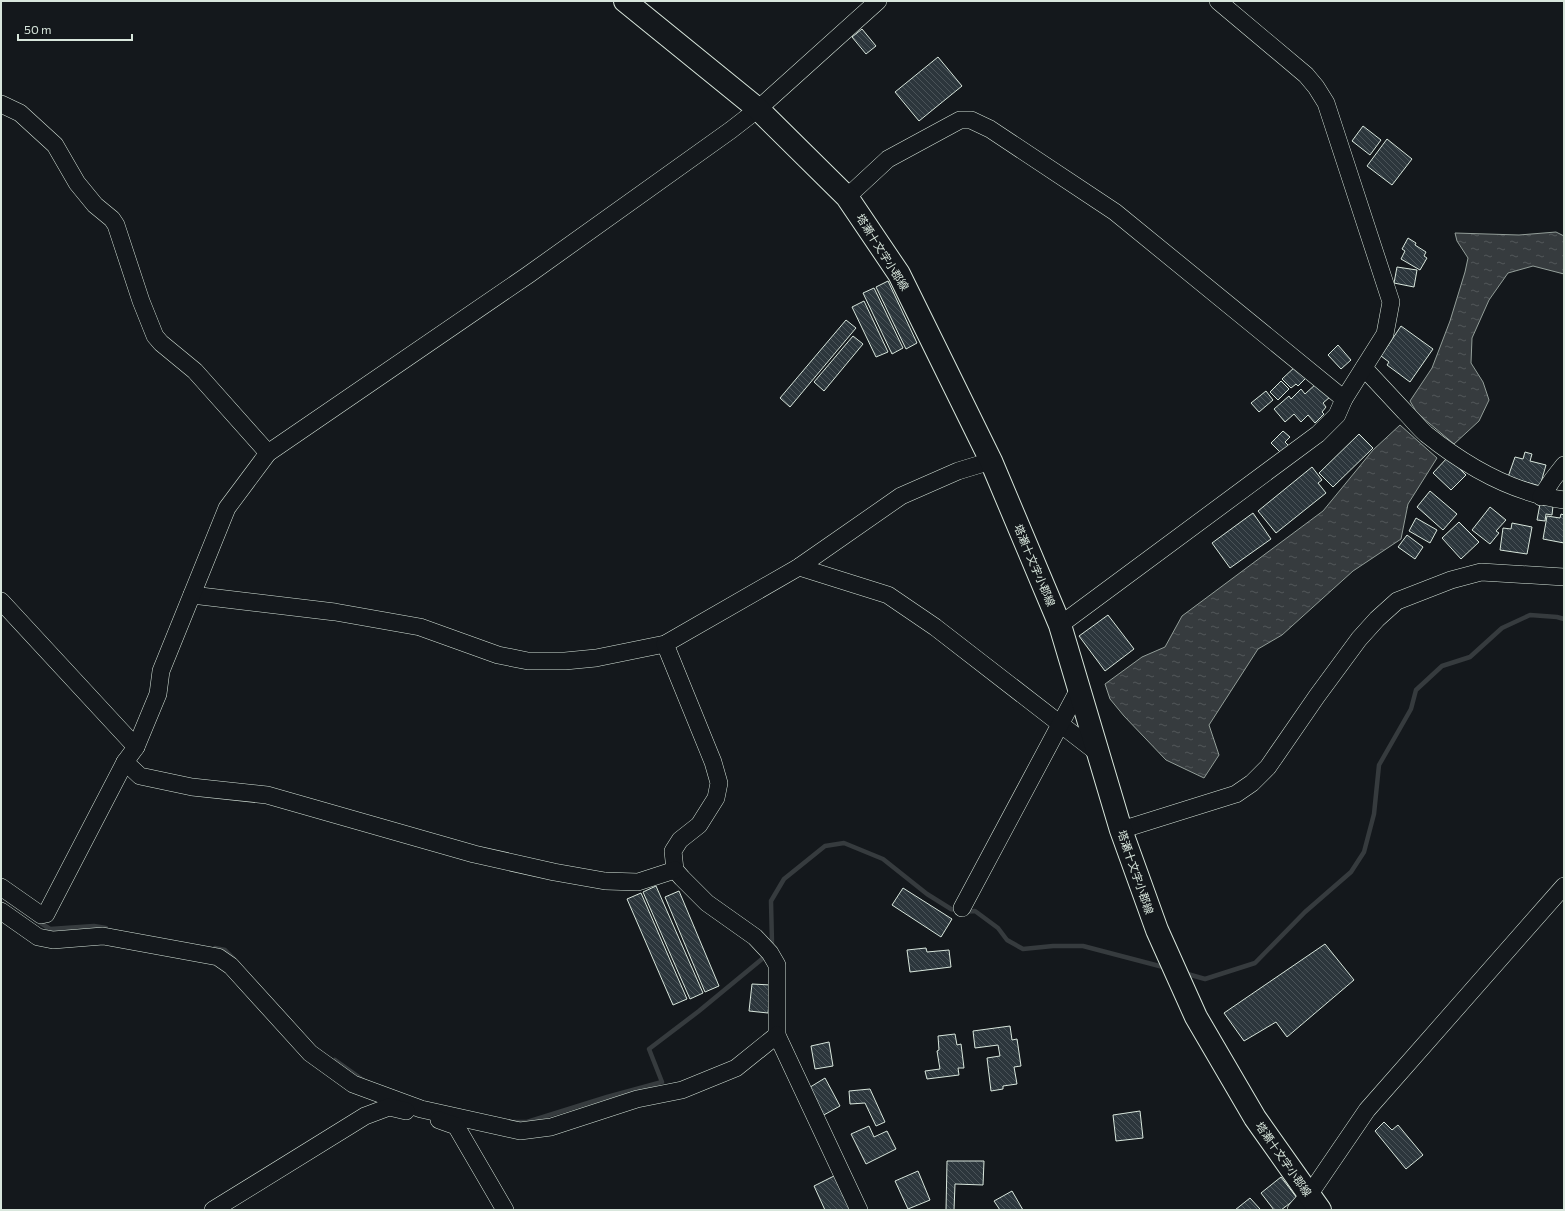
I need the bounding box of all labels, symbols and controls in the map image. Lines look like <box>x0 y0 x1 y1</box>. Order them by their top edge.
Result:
scale bar <box>18 16 132 42</box>
text: 50 m <box>24 22 52 36</box>
street label: 塔瀬十文字小郡線 <box>854 211 912 293</box>
street label: 塔瀬十文字小郡線 <box>1012 522 1058 608</box>
street label: 塔瀬十文字小郡線 <box>1116 828 1156 916</box>
street label: 塔瀬十文字小郡線 <box>1253 1119 1315 1199</box>

